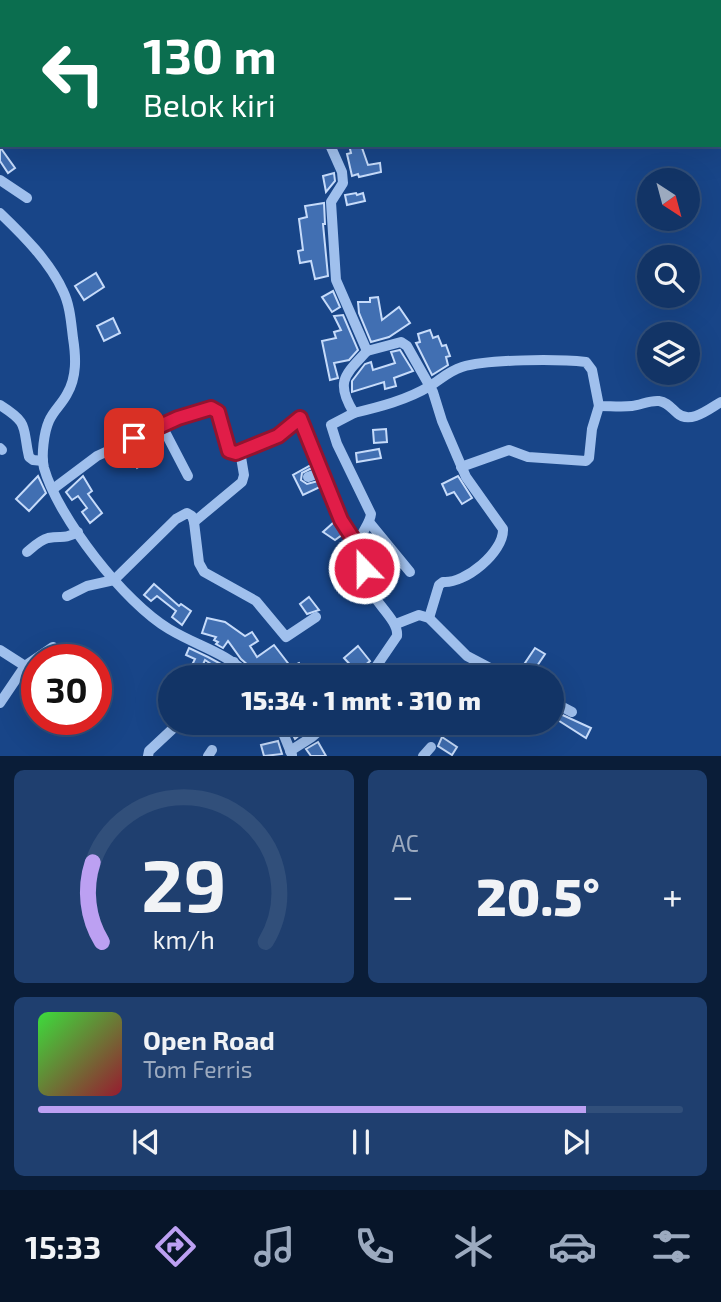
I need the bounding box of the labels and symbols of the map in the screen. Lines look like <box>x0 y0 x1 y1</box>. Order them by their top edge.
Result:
north arrow <box>637 168 700 231</box>
pin <box>104 408 164 468</box>
position arrow <box>327 531 401 605</box>
speed limit sign: 30 <box>21 644 112 735</box>

